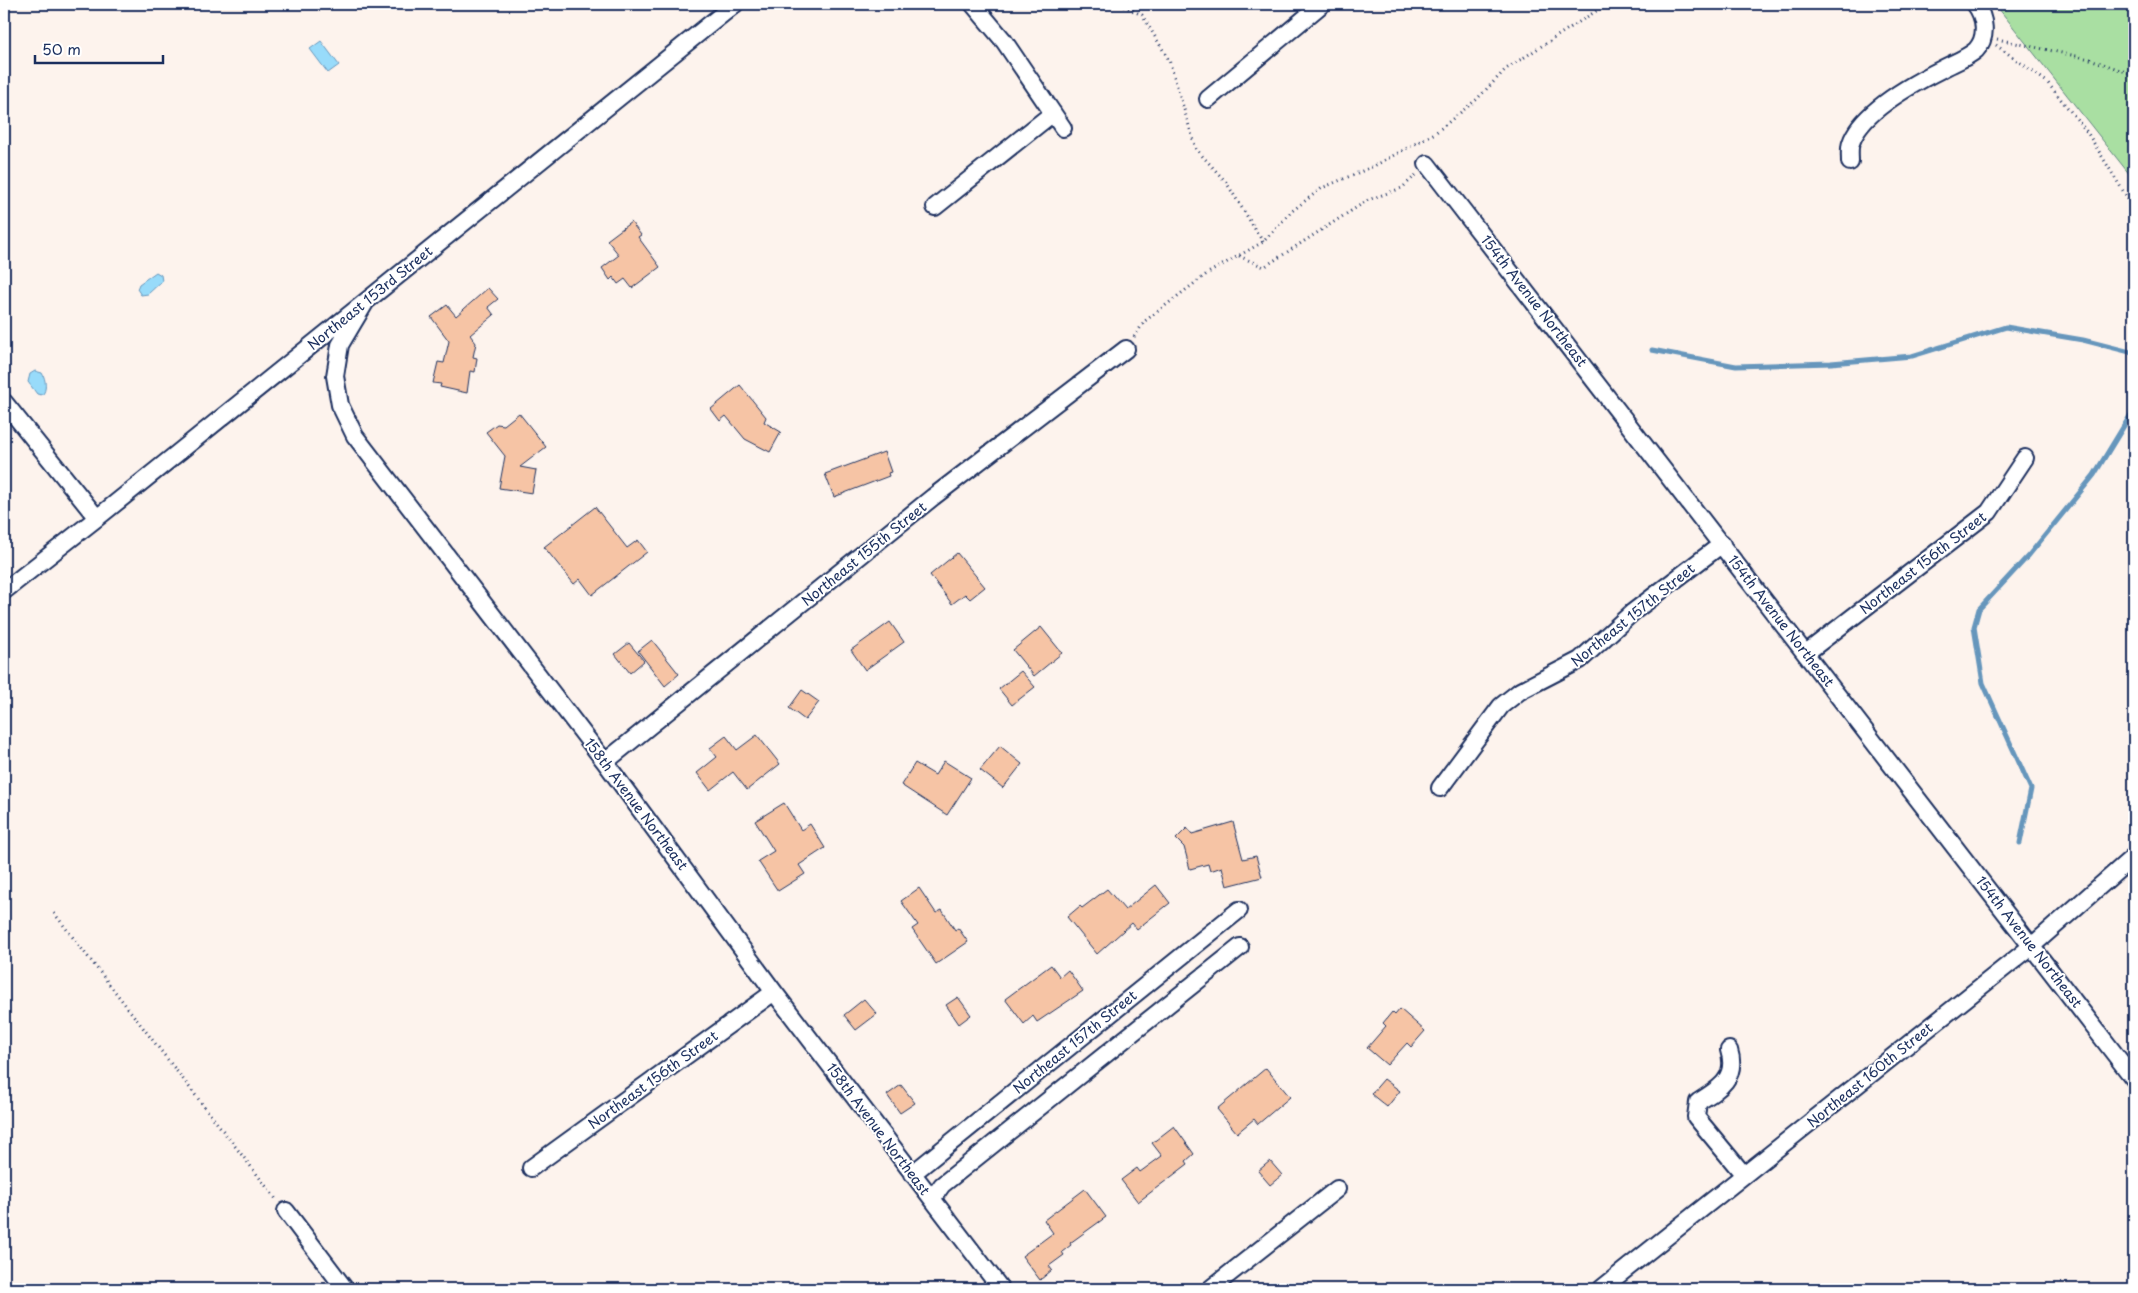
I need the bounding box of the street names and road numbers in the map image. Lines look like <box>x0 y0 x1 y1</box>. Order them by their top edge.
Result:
street label: 154th Avenue Northeast <box>1476 230 1593 371</box>
street label: Northeast 153rd Street <box>303 240 437 355</box>
street label: Northeast 155th Street <box>797 496 931 611</box>
street label: Northeast 156th Street <box>1855 506 1991 619</box>
street label: 154th Avenue Northeast <box>1723 550 1840 691</box>
street label: Northeast 157th Street <box>1566 558 1699 671</box>
street label: 158th Avenue Northeast <box>580 733 694 875</box>
street label: 154th Avenue Northeast <box>1971 871 2088 1012</box>
street label: Northeast 157th Street <box>1008 985 1141 1098</box>
street label: Northeast 160th Street <box>1802 1017 1937 1132</box>
street label: Northeast 156th Street <box>583 1025 722 1134</box>
street label: 158th Avenue Northeast <box>822 1058 936 1200</box>

